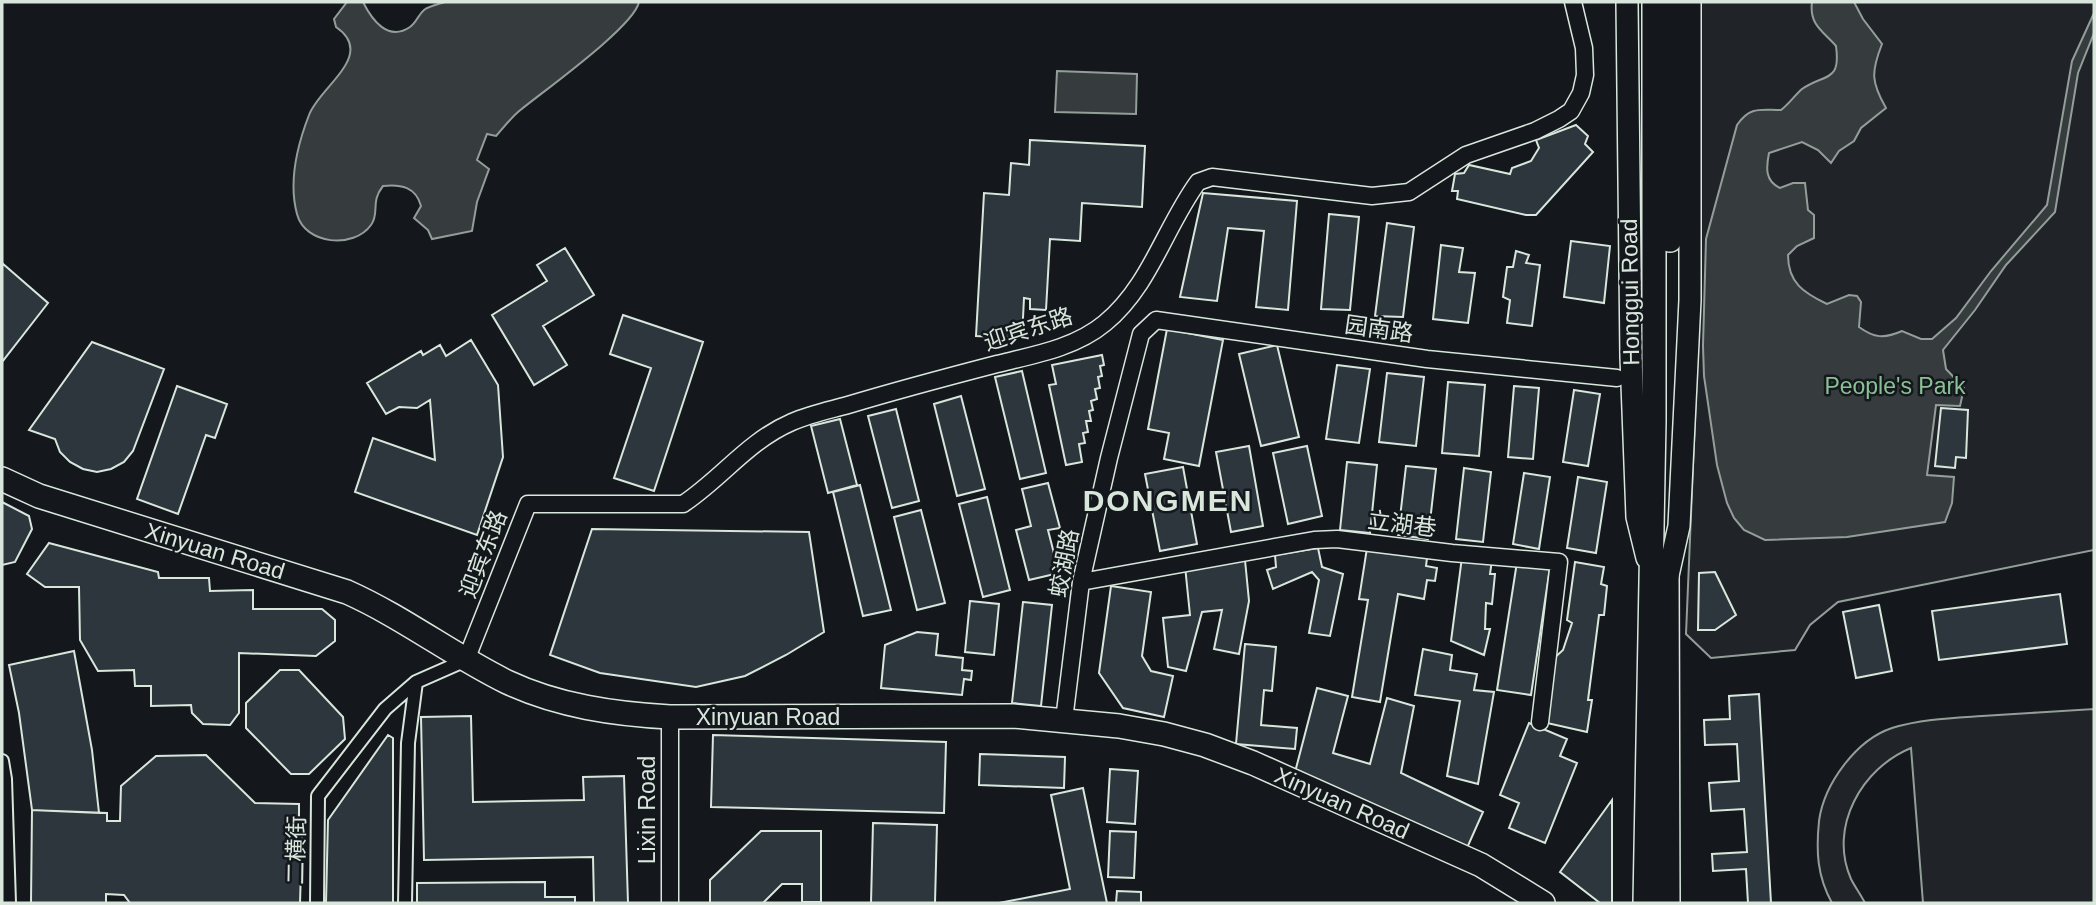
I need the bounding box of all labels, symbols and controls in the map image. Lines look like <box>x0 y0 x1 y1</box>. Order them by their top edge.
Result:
street label: Honggui Road <box>1616 218 1644 366</box>
street label: 迎宾东路 <box>980 302 1076 356</box>
street label: 园南路 <box>1343 311 1415 347</box>
park label: People's Park <box>1824 373 1966 399</box>
district label: DONGMEN <box>1083 484 1253 517</box>
street label: 迎宾东路 <box>454 506 512 602</box>
street label: 立湖巷 <box>1366 507 1438 541</box>
street label: Xinyuan Road <box>142 517 288 585</box>
street label: 蛟湖路 <box>1045 527 1083 599</box>
street label: Xinyuan Road <box>696 704 840 730</box>
street label: Lixin Road <box>634 756 660 864</box>
street label: Xinyuan Road <box>1271 762 1413 844</box>
street label: 二横街 <box>282 815 310 885</box>

